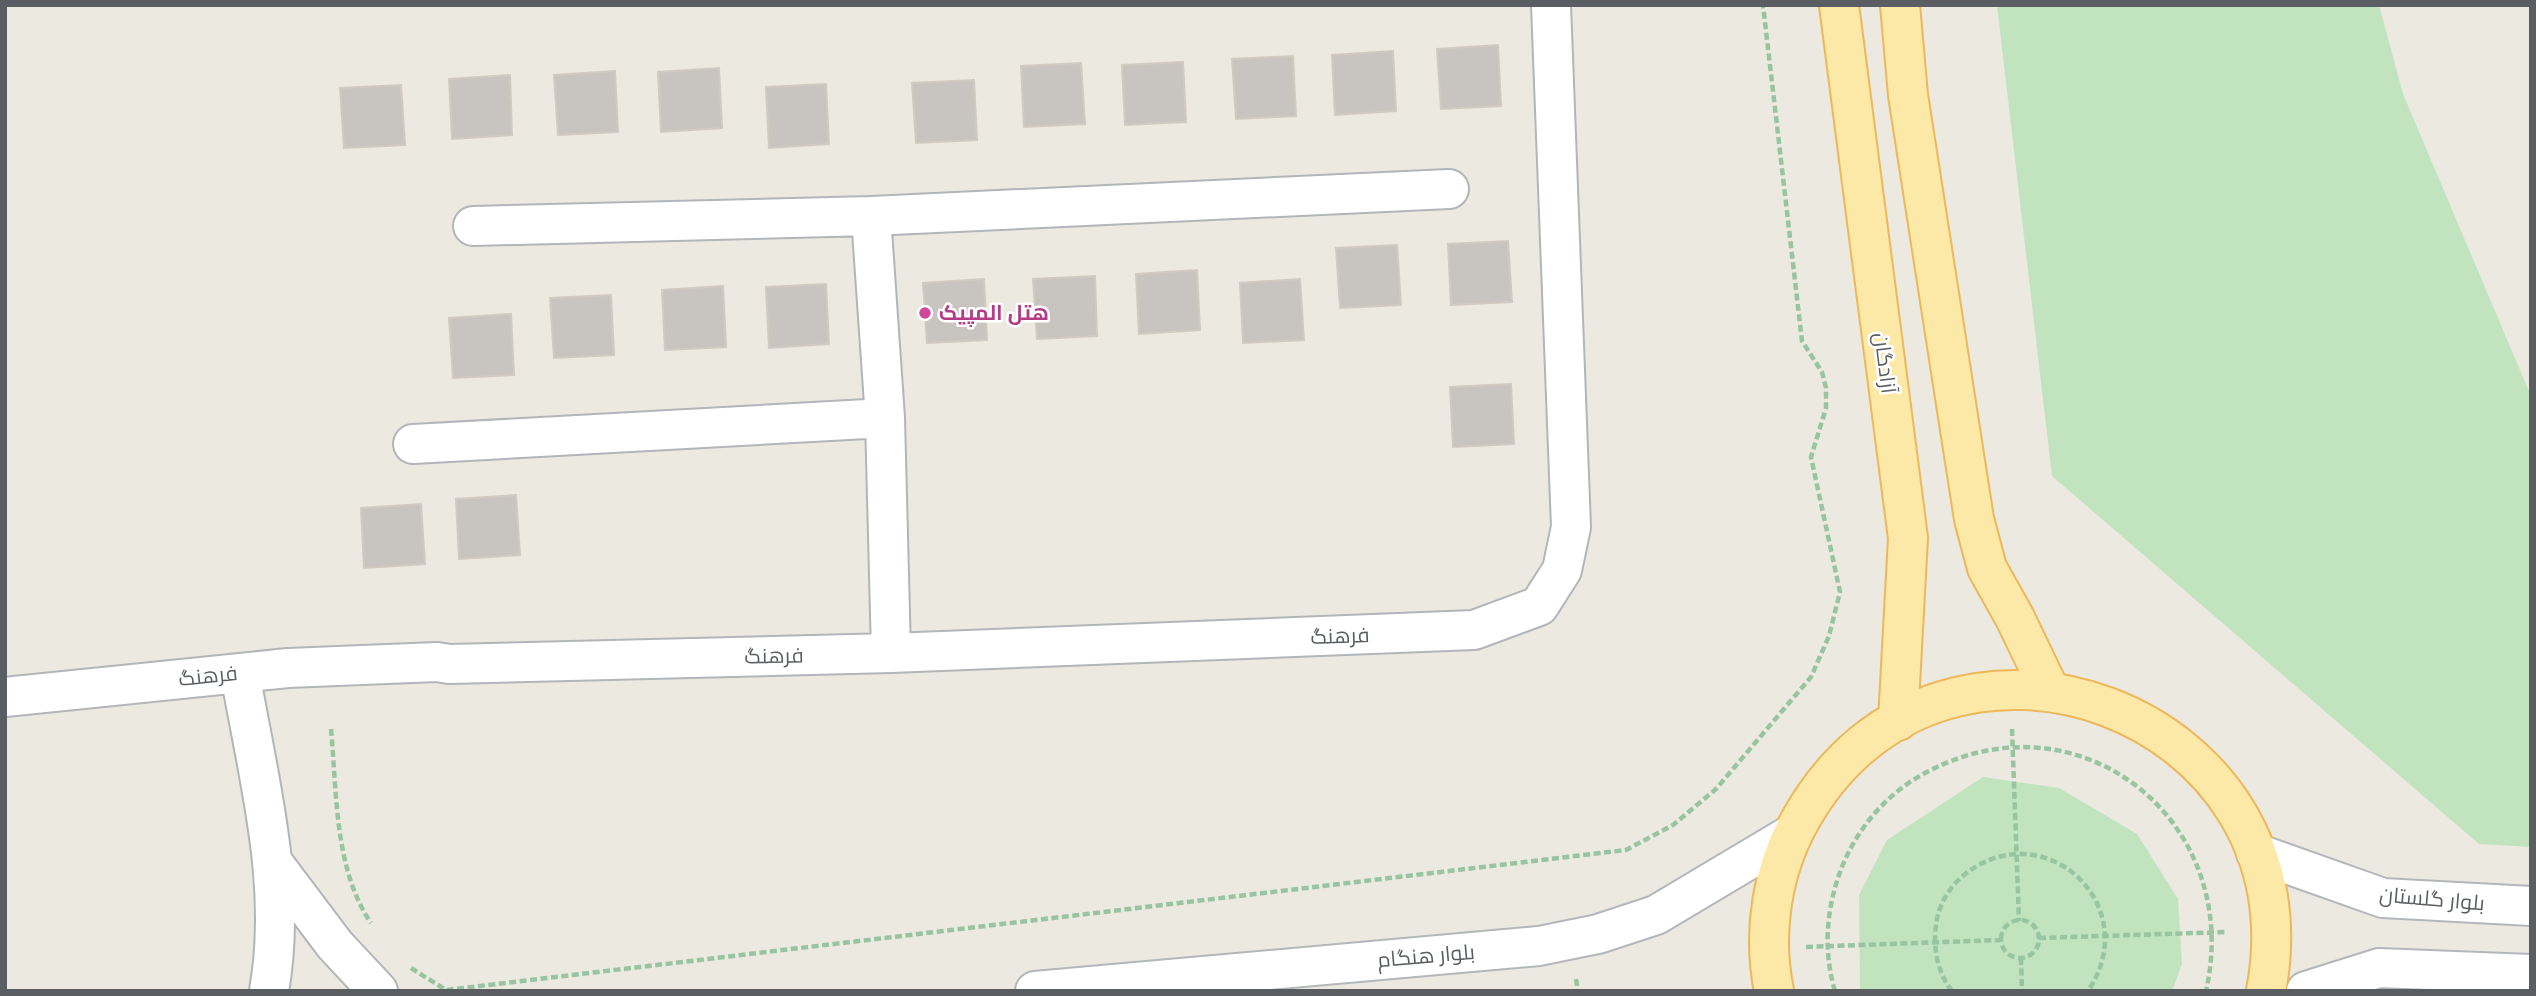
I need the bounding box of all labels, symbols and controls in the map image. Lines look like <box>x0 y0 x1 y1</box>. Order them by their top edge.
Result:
place label: هتل المپیک <box>939 301 1049 327</box>
marker: هتل المپیک <box>917 305 933 321</box>
street label: آزادگان <box>1868 331 1901 395</box>
street label: فرهنگ <box>1310 623 1370 649</box>
street label: فرهنگ <box>744 643 804 669</box>
street label: فرهنگ <box>177 661 239 691</box>
street label: بلوار گلستان <box>2378 882 2486 917</box>
street label: بلوار هنگام <box>1376 940 1476 974</box>

